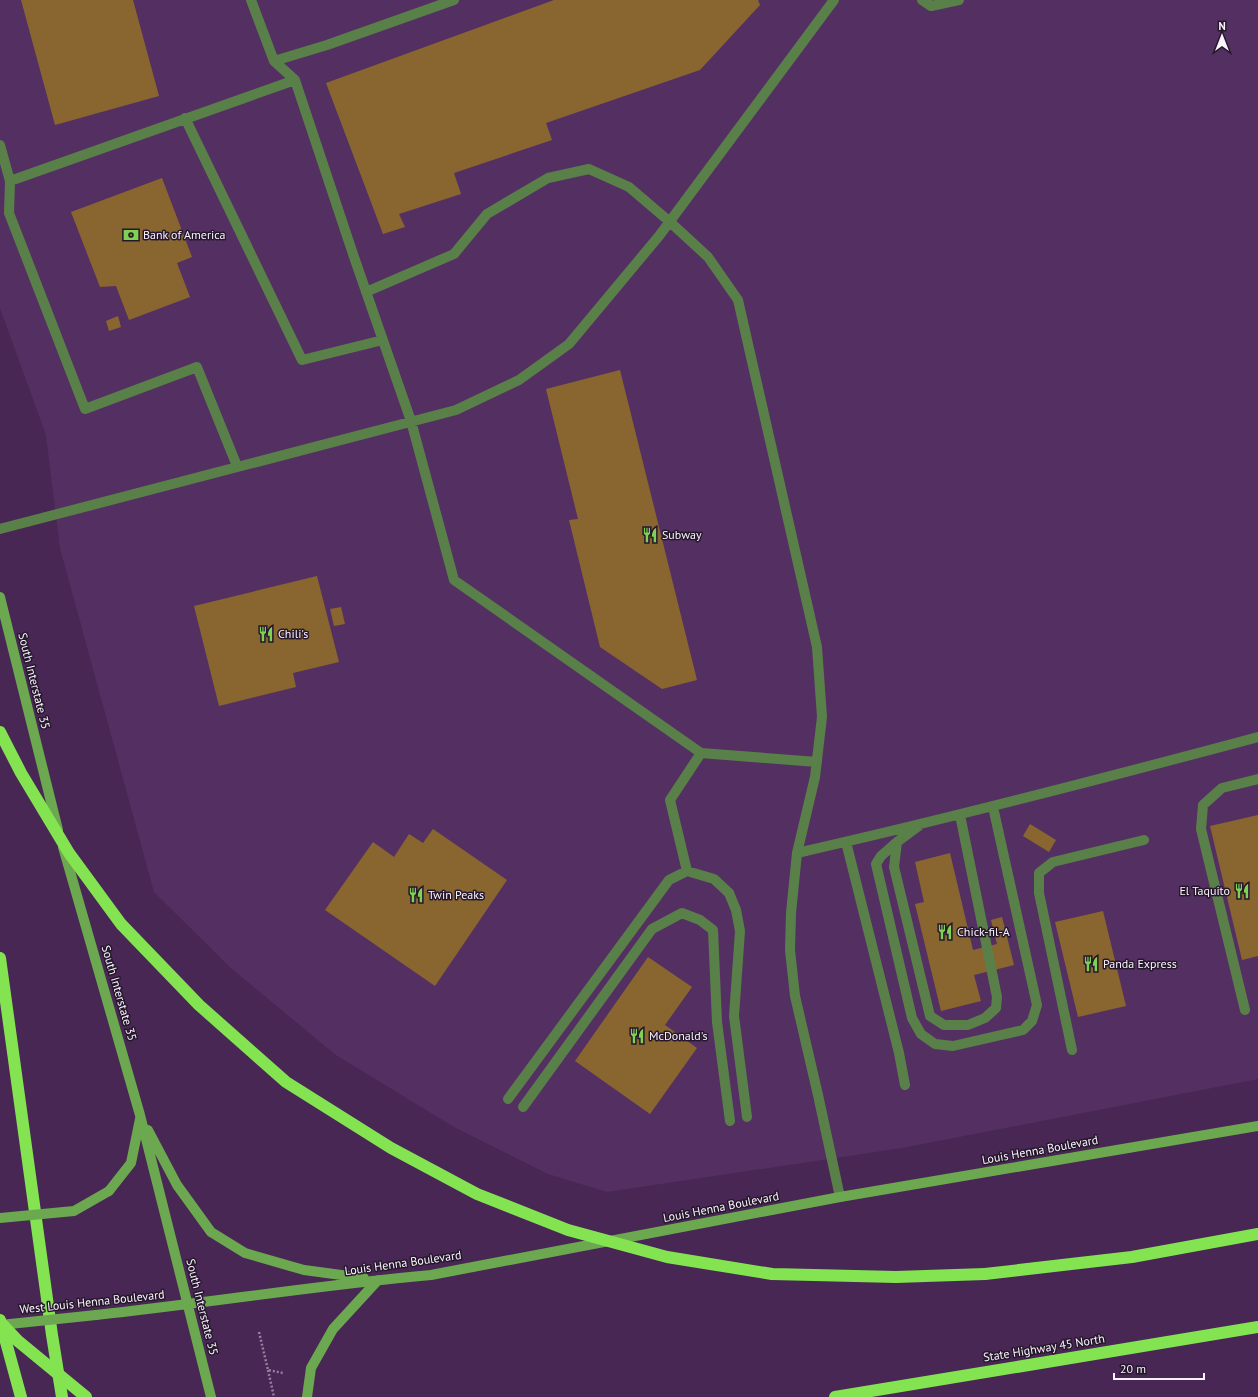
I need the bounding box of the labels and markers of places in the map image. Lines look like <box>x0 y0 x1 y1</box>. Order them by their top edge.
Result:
bank icon: Bank of America <box>122 226 140 244</box>
place label: Bank of America <box>143 227 226 242</box>
restaurant icon: Subway <box>641 526 659 544</box>
place label: Subway <box>662 527 702 542</box>
restaurant icon: Chili's <box>257 625 275 643</box>
place label: Chili's <box>278 626 308 641</box>
restaurant icon: El Taquito <box>1233 882 1251 900</box>
place label: El Taquito <box>1179 883 1230 898</box>
restaurant icon: Twin Peaks <box>407 886 425 904</box>
place label: Twin Peaks <box>428 887 484 902</box>
restaurant icon: Chick-fil-A <box>936 923 954 941</box>
place label: Chick-fil-A <box>957 924 1010 939</box>
restaurant icon: Panda Express <box>1082 955 1100 973</box>
place label: Panda Express <box>1103 956 1177 971</box>
restaurant icon: McDonald's <box>628 1027 646 1045</box>
place label: McDonald's <box>649 1028 708 1043</box>

